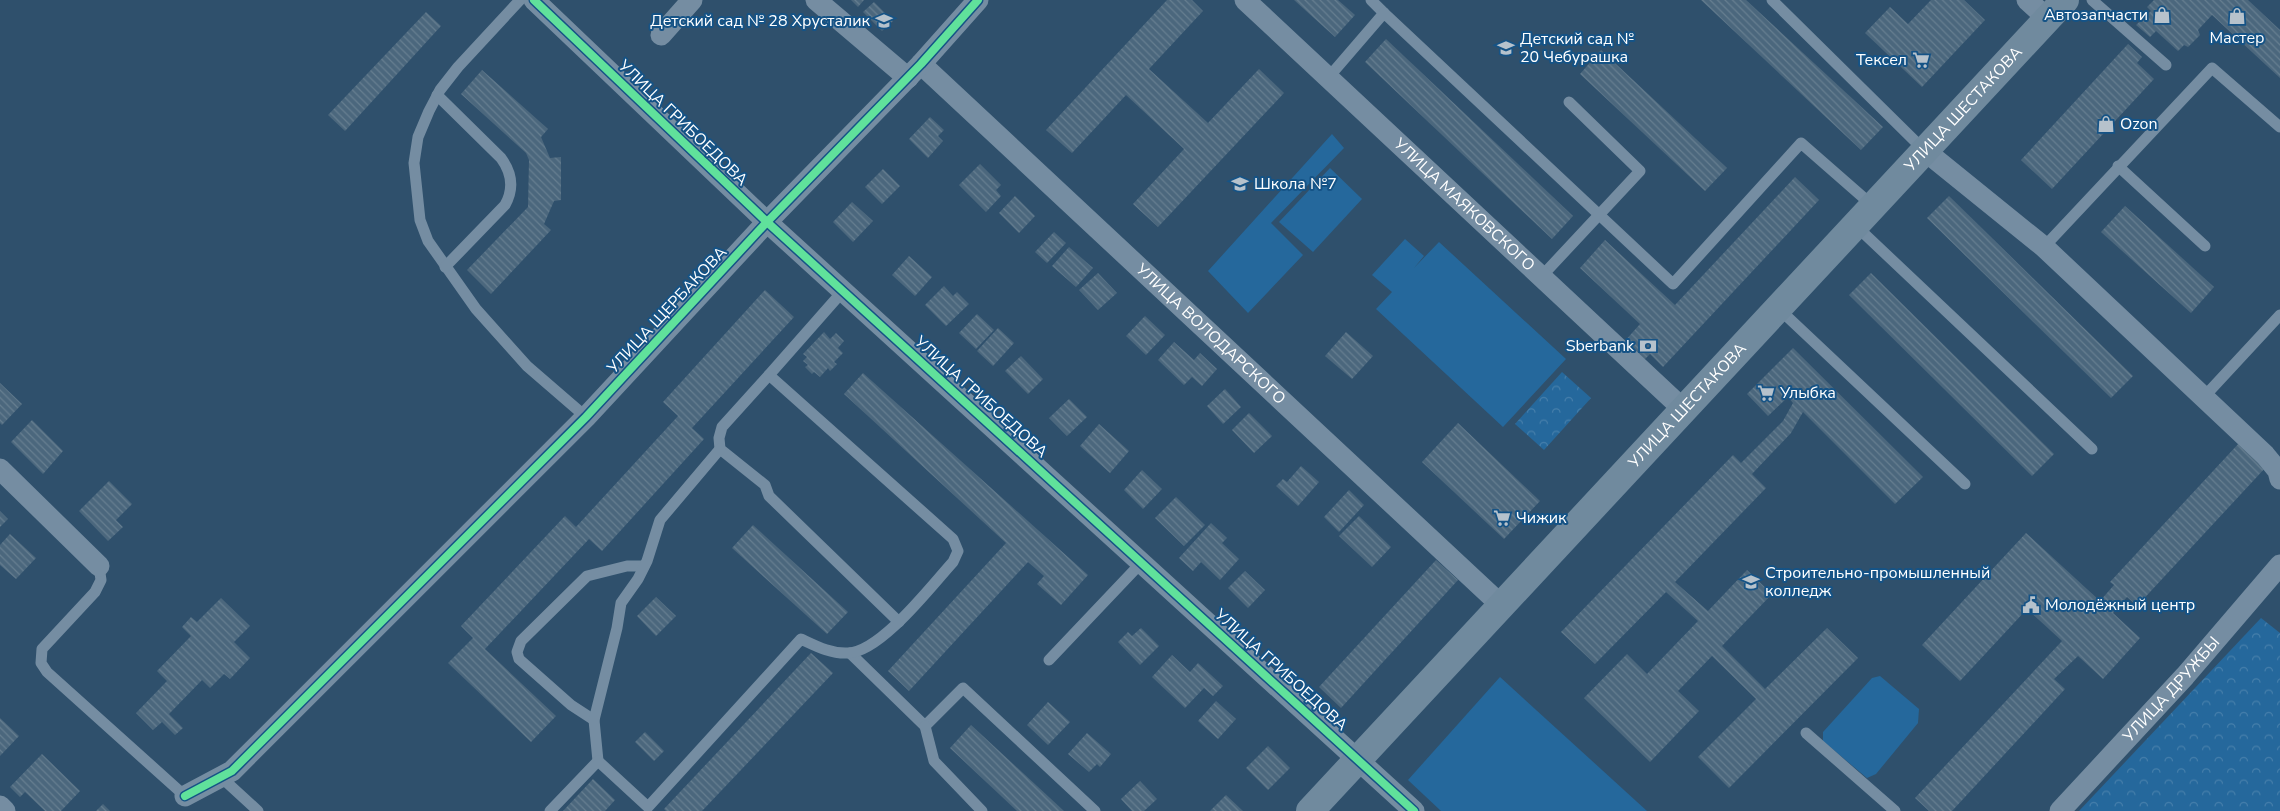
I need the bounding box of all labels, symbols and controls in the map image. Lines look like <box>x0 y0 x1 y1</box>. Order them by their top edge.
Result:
place label: Автозапчасти <box>2044 4 2148 26</box>
shop icon: Автозапчасти <box>2152 5 2172 25</box>
shop icon: Мастер <box>2227 6 2247 26</box>
place label: Детский сад № 28 Хрусталик <box>650 10 871 32</box>
school or university icon: Детский сад № 28 Хрусталик <box>874 11 894 31</box>
place label: Мастер <box>2209 27 2265 49</box>
place label: Детский сад № 20 Чебурашка <box>1520 28 1634 68</box>
school or university icon: Детский сад № 20 Чебурашка <box>1496 38 1516 58</box>
street label: УЛИЦА ШЕСТАКОВА <box>1899 41 2028 177</box>
place label: Тексел <box>1856 49 1907 71</box>
supermarket icon: Тексел <box>1911 50 1931 70</box>
street label: УЛИЦА ГРИБОЕДОВА <box>613 55 753 191</box>
place label: Ozon <box>2120 113 2158 135</box>
shop icon: Ozon <box>2096 114 2116 134</box>
street label: УЛИЦА МАЯКОВСКОГО <box>1388 133 1540 276</box>
place label: Школа №7 <box>1254 173 1337 195</box>
school or university icon: Школа №7 <box>1230 174 1250 194</box>
street label: УЛИЦА ЩЕРБАКОВА <box>602 241 732 379</box>
street label: УЛИЦА ВОЛОДАРСКОГО <box>1130 258 1290 410</box>
street label: УЛИЦА ГРИБОЕДОВА <box>909 331 1053 463</box>
place label: Sberbank <box>1566 335 1635 357</box>
bank icon: Sberbank <box>1638 336 1658 356</box>
street label: УЛИЦА ШЕСТАКОВА <box>1623 338 1752 474</box>
place label: Улыбка <box>1779 382 1836 404</box>
supermarket icon: Улыбка <box>1756 383 1776 403</box>
place label: Чижик <box>1516 507 1567 529</box>
supermarket icon: Чижик <box>1492 508 1512 528</box>
place label: Строительно-промышленный колледж <box>1765 562 1990 602</box>
school or university icon: Строительно-промышленный колледж <box>1741 572 1761 592</box>
place label: Молодёжный центр <box>2045 594 2195 616</box>
public building icon: Молодёжный центр <box>2021 595 2041 615</box>
street label: УЛИЦА ГРИБОЕДОВА <box>1209 604 1353 736</box>
street label: УЛИЦА ДРУЖБЫ <box>2117 632 2225 748</box>

